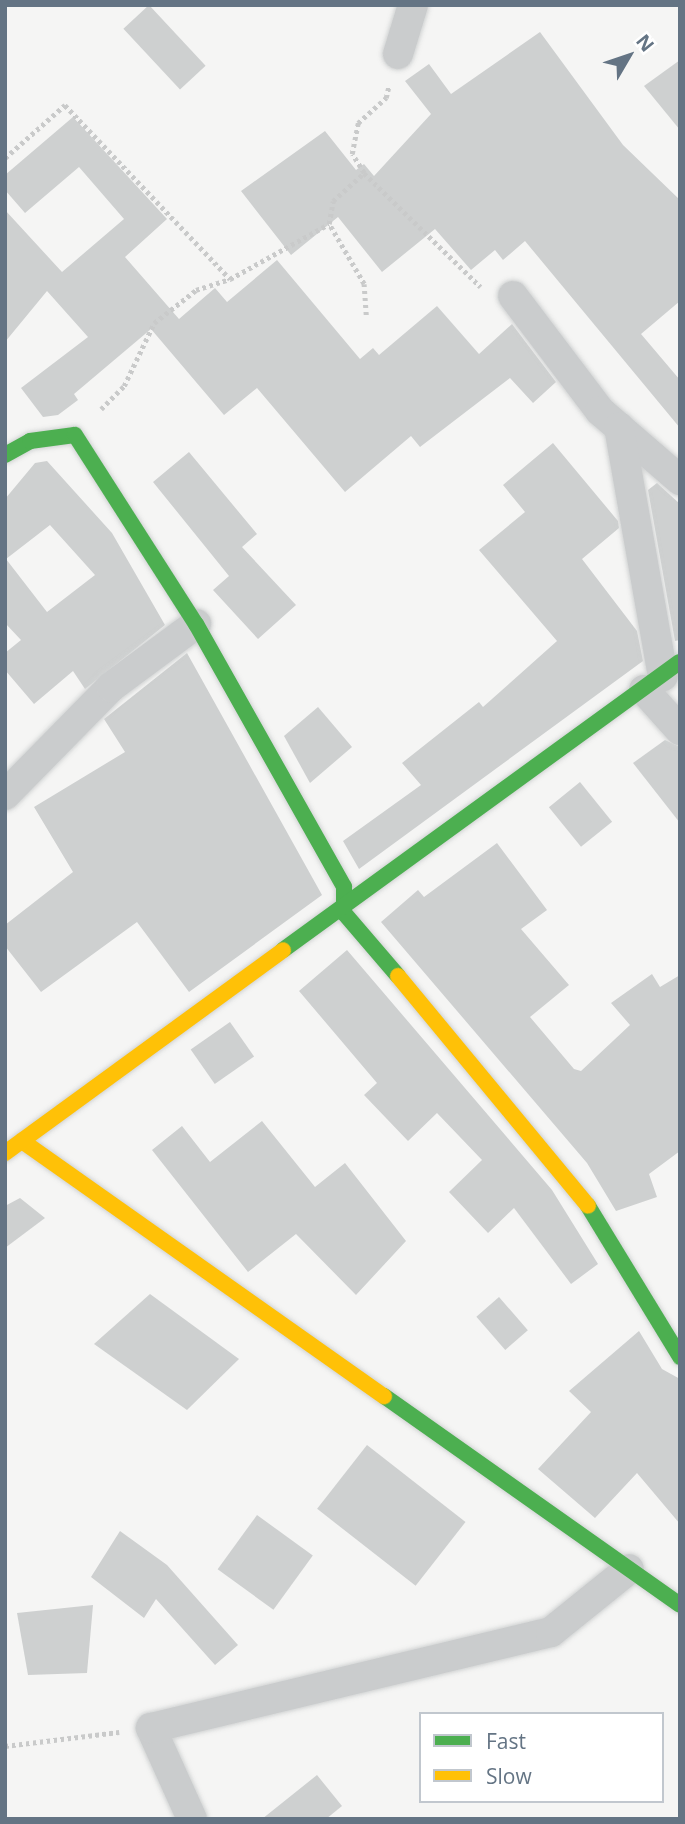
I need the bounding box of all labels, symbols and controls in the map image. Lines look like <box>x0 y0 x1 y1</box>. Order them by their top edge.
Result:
north arrow <box>594 21 664 91</box>
text: N <box>630 29 660 57</box>
legend <box>419 1712 664 1803</box>
text: Fast <box>486 1727 526 1755</box>
text: Slow <box>486 1762 532 1790</box>

